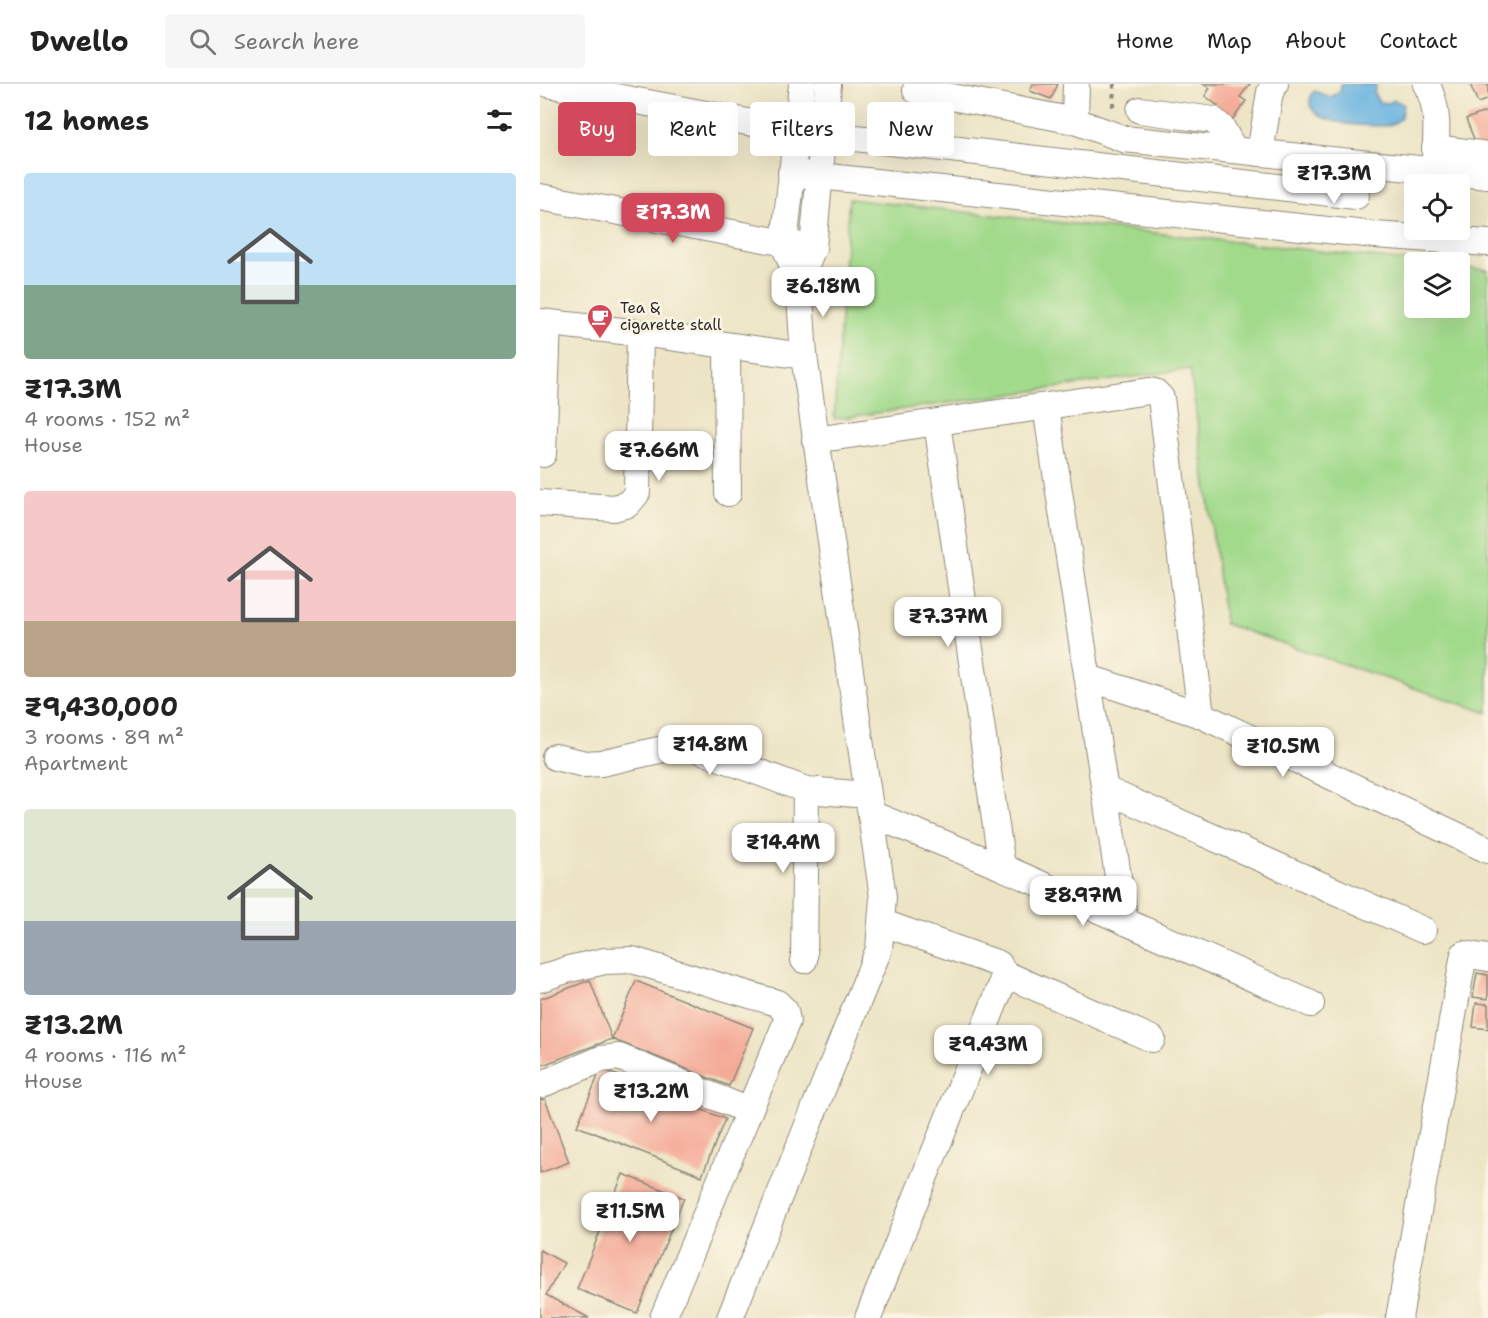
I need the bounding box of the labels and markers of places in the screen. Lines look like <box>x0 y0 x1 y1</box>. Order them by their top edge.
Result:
pin: ₹17.3M <box>1285 154 1383 205</box>
pin: ₹17.3M <box>624 193 722 244</box>
pin: ₹6.18M <box>774 267 872 318</box>
place label: Tea & cigarette stall <box>620 298 722 335</box>
cafe icon: Tea & cigarette stall <box>585 302 615 340</box>
pin: ₹7.66M <box>610 431 708 482</box>
pin: ₹7.37M <box>899 597 997 648</box>
pin: ₹14.8M <box>661 725 759 776</box>
pin: ₹10.5M <box>1234 727 1332 778</box>
pin: ₹14.4M <box>734 823 832 874</box>
pin: ₹8.97M <box>1034 876 1132 927</box>
pin: ₹9.43M <box>939 1025 1037 1076</box>
pin: ₹13.2M <box>602 1072 700 1123</box>
pin: ₹11.5M <box>581 1192 679 1243</box>

